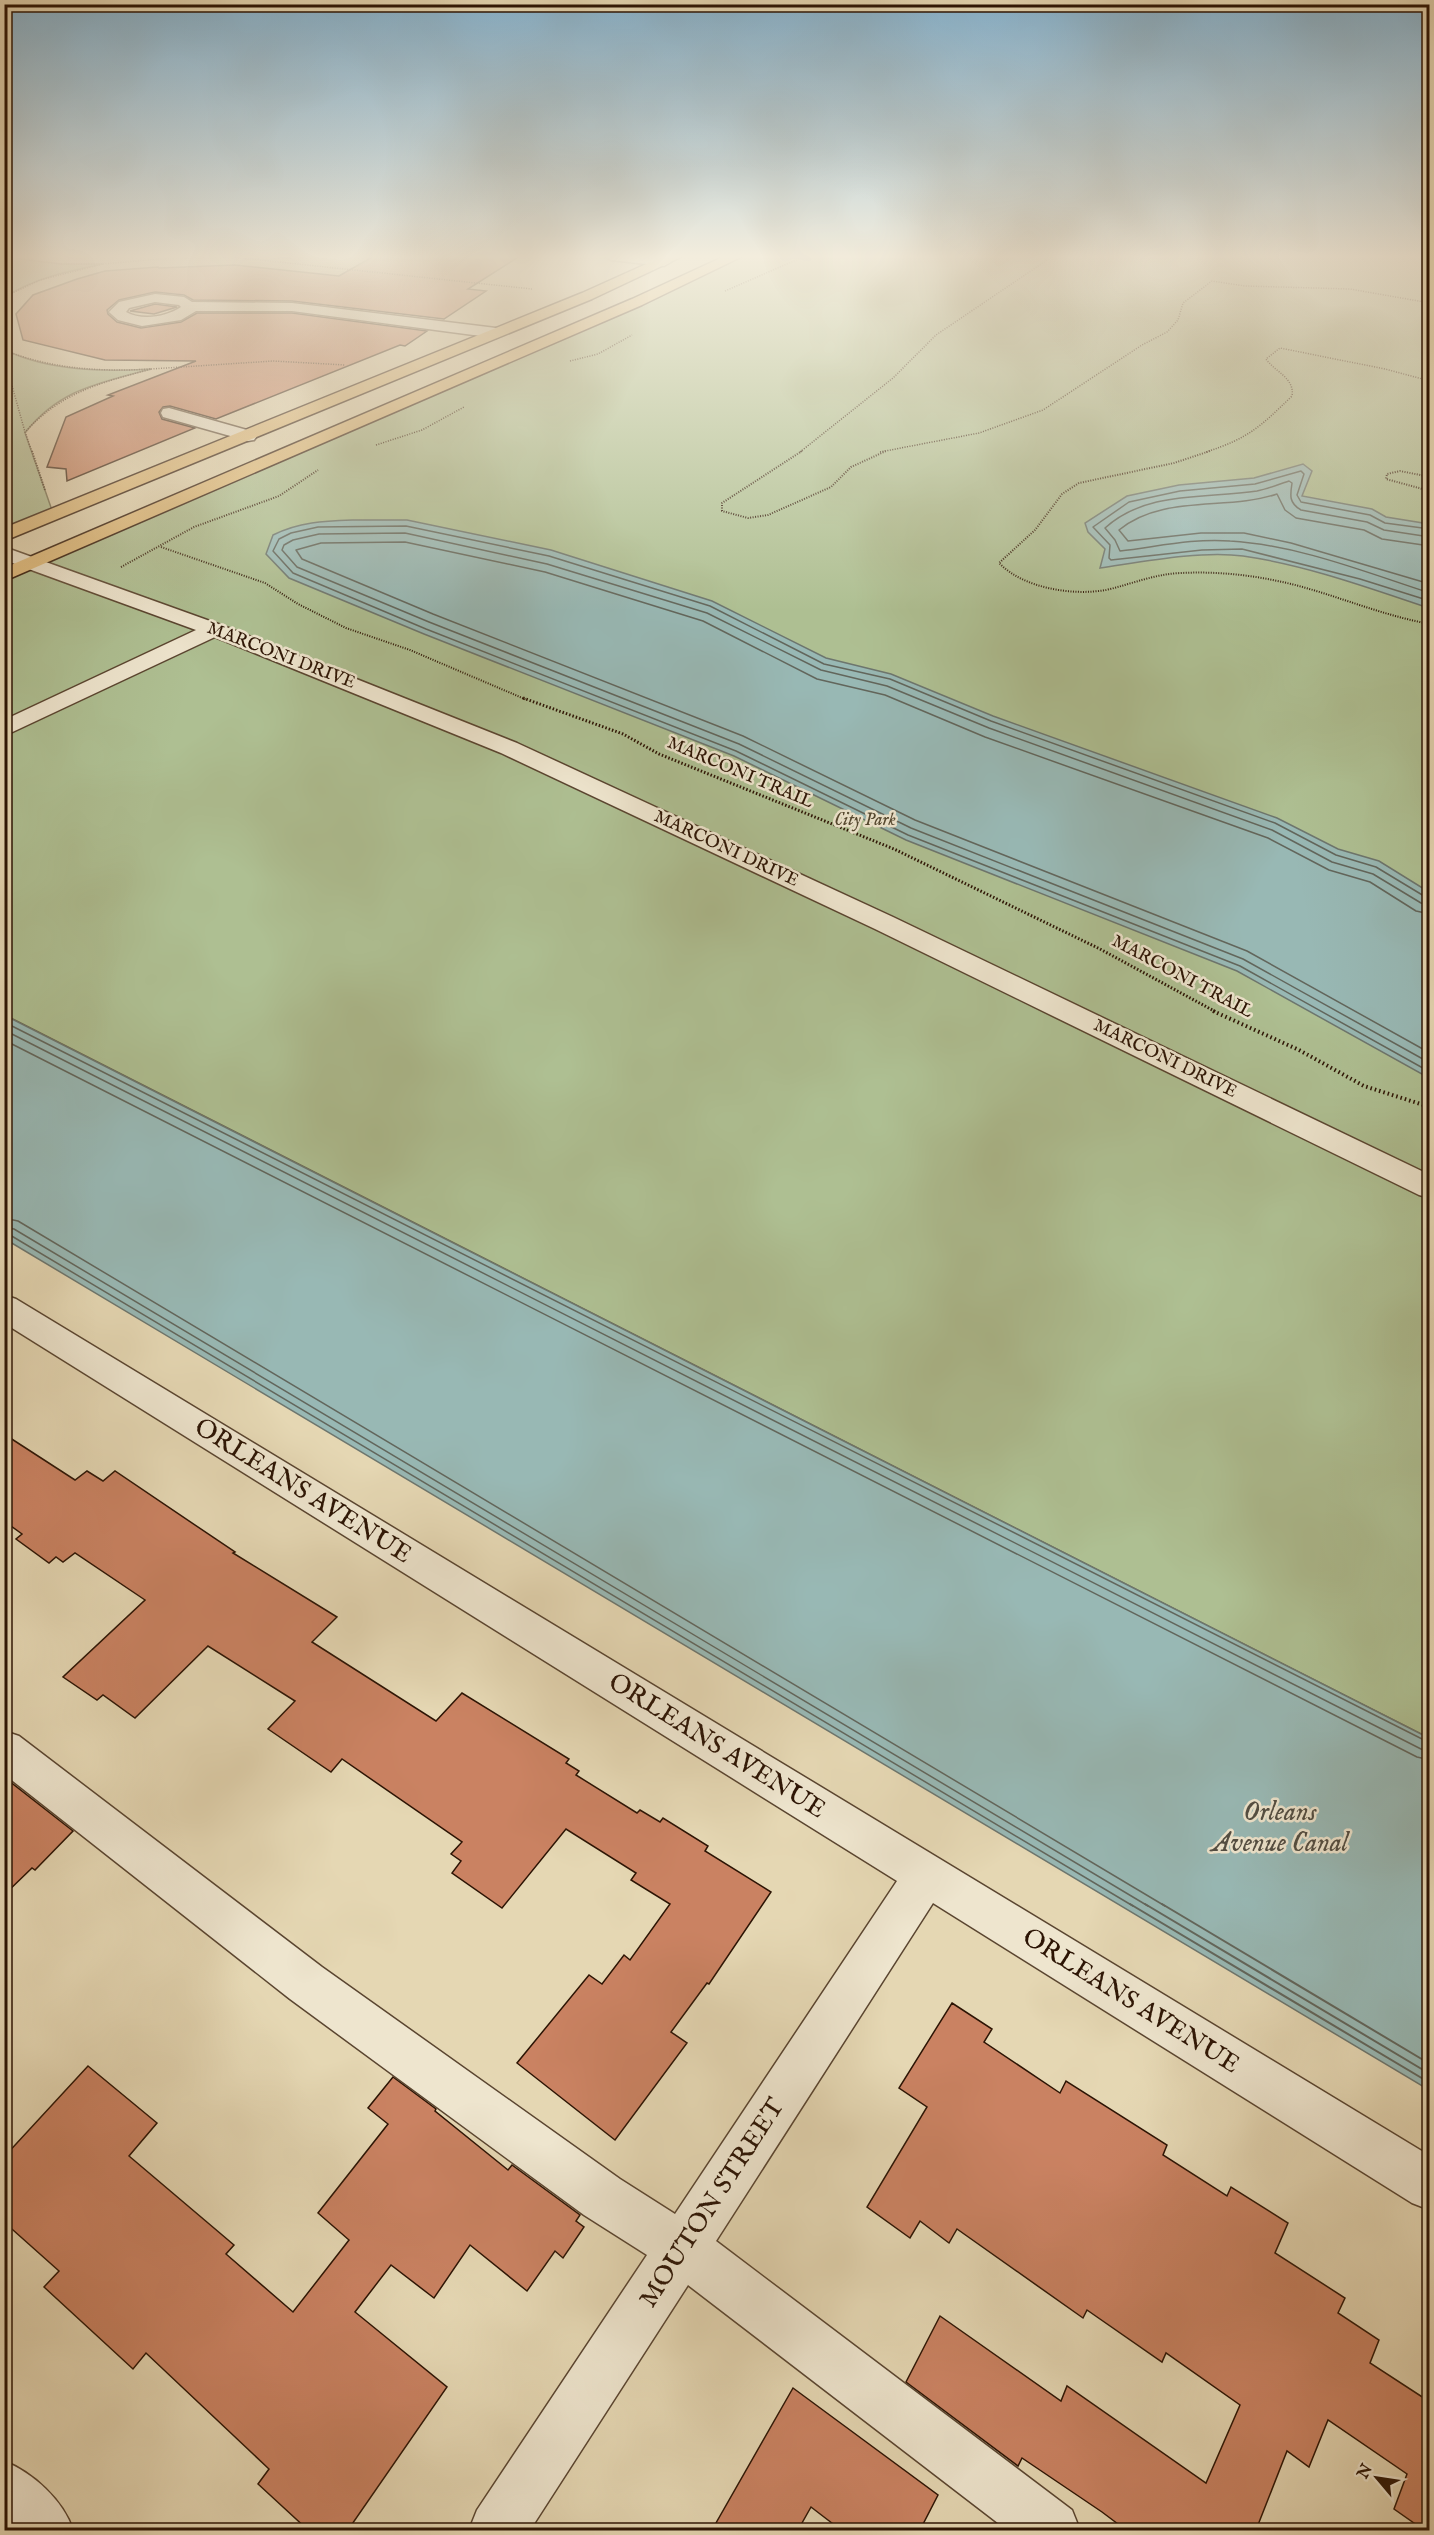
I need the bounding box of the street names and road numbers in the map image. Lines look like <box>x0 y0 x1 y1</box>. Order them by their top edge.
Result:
street label: MARCONI DRIVE <box>204 617 358 695</box>
street label: MARCONI TRAIL <box>663 732 817 814</box>
street label: MARCONI DRIVE <box>650 805 802 893</box>
street label: MARCONI TRAIL <box>1107 930 1257 1024</box>
street label: MARCONI DRIVE <box>1089 1014 1241 1104</box>
street label: ORLEANS AVENUE <box>188 1411 418 1571</box>
street label: ORLEANS AVENUE <box>602 1666 832 1826</box>
street label: ORLEANS AVENUE <box>1016 1921 1246 2081</box>
street label: MOUTON STREET <box>632 2092 792 2314</box>

